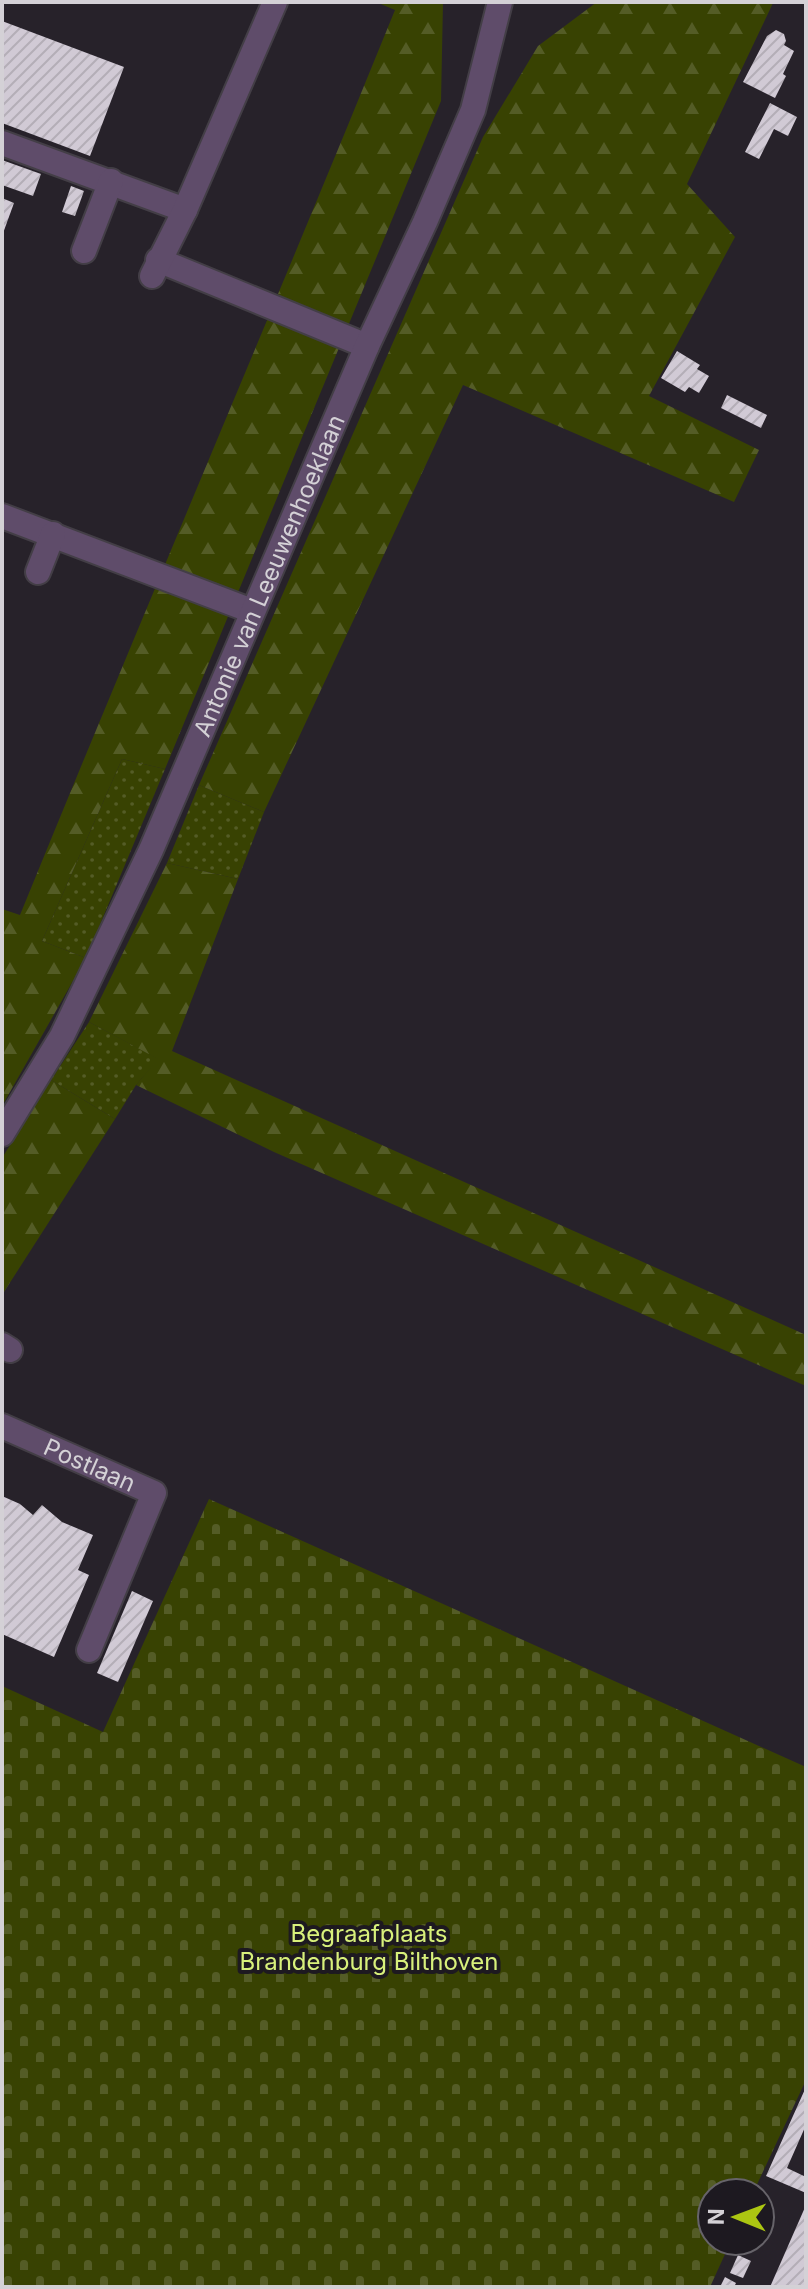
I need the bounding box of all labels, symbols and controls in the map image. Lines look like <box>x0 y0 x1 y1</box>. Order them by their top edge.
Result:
street label: Antonie van Leeuwenhoeklaan <box>187 410 350 741</box>
street label: Postlaan <box>40 1432 140 1498</box>
park label: Begraafplaats Brandenburg Bilthoven <box>239 1919 499 1976</box>
north arrow <box>696 2177 776 2257</box>
text: N <box>703 2208 729 2225</box>

